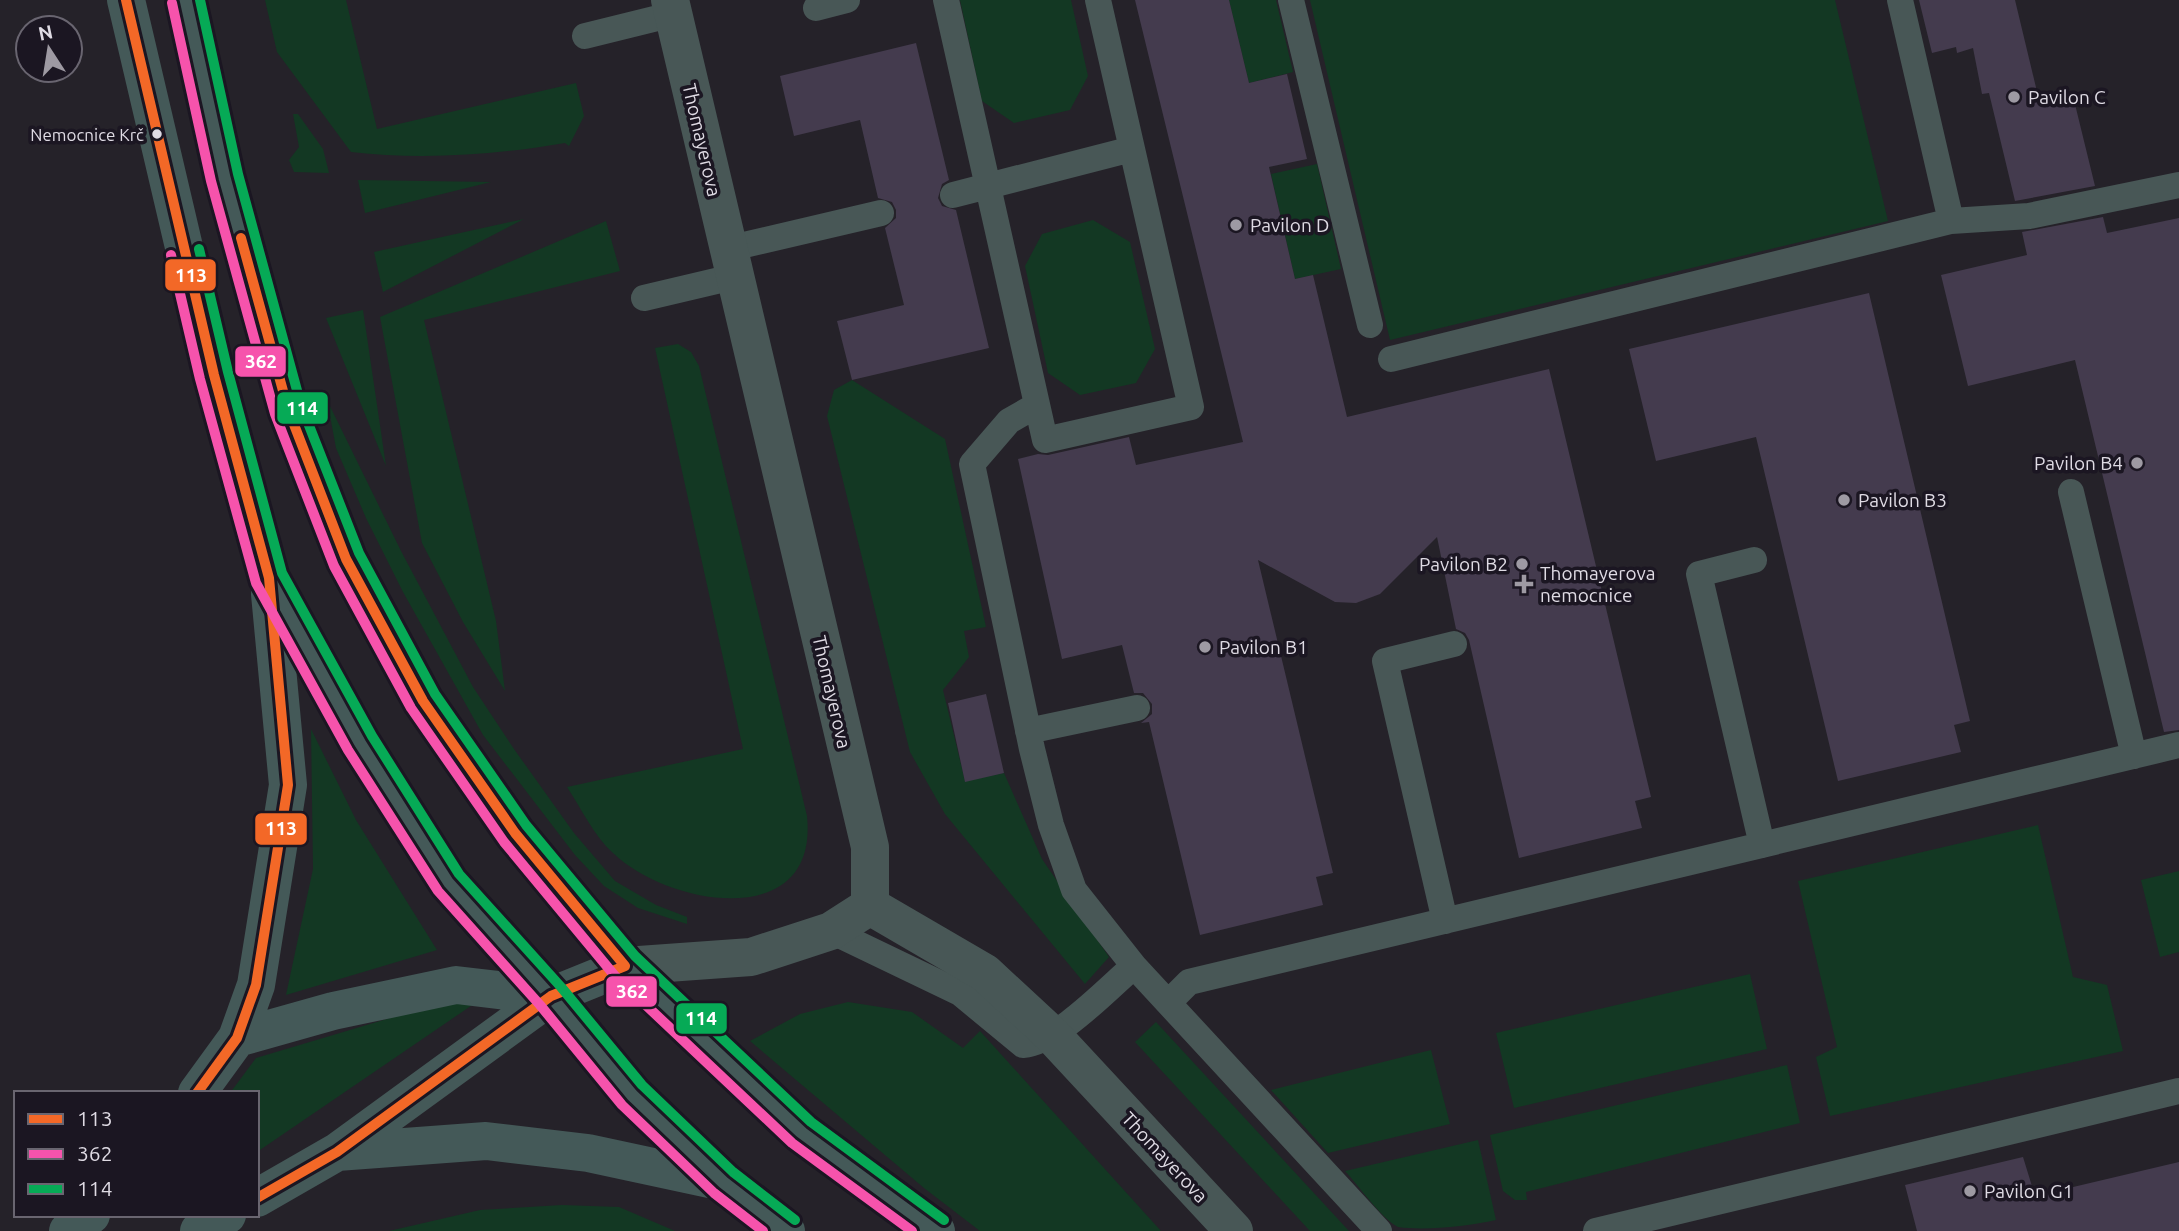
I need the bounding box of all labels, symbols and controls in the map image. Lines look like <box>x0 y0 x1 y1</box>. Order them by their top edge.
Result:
north arrow <box>14 14 84 84</box>
text: N <box>36 20 55 45</box>
street label: Thomayerova <box>678 81 726 199</box>
place label: Pavilon C <box>2028 86 2106 108</box>
marker: Pavilon C <box>2006 89 2022 105</box>
place label: Nemocnice Krč <box>30 125 144 144</box>
marker: Nemocnice Krč <box>150 127 164 141</box>
place label: Pavilon D <box>1250 214 1330 236</box>
marker: Pavilon D <box>1228 217 1244 233</box>
line badge: 113 <box>164 258 217 292</box>
text: 113 <box>175 264 207 286</box>
line badge: 362 <box>234 345 287 378</box>
text: 362 <box>245 350 277 372</box>
line badge: 114 <box>276 391 329 425</box>
text: 114 <box>286 397 318 419</box>
place label: Pavilon B4 <box>2034 452 2123 474</box>
marker: Pavilon B4 <box>2129 455 2145 471</box>
place label: Pavilon B3 <box>1858 489 1947 511</box>
marker: Pavilon B3 <box>1836 492 1852 508</box>
place label: Pavilon B2 <box>1419 553 1508 575</box>
marker: Pavilon B2 <box>1514 556 1530 572</box>
place label: Thomayerova nemocnice <box>1540 562 1656 606</box>
marker: Thomayerova nemocnice <box>1514 574 1534 594</box>
street label: Thomayerova <box>808 633 856 751</box>
place label: Pavilon B1 <box>1219 636 1308 658</box>
marker: Pavilon B1 <box>1197 639 1213 655</box>
line badge: 113 <box>254 812 308 846</box>
text: 113 <box>265 817 297 839</box>
line badge: 362 <box>605 975 658 1008</box>
text: 362 <box>616 980 648 1002</box>
line badge: 114 <box>675 1002 728 1035</box>
text: 114 <box>685 1007 717 1029</box>
legend <box>14 1091 259 1217</box>
text: 113 <box>77 1106 113 1130</box>
street label: Thomayerova <box>1118 1107 1212 1207</box>
text: 362 <box>77 1141 113 1165</box>
text: 114 <box>77 1176 113 1200</box>
place label: Pavilon G1 <box>1984 1180 2073 1202</box>
marker: Pavilon G1 <box>1962 1183 1978 1199</box>

